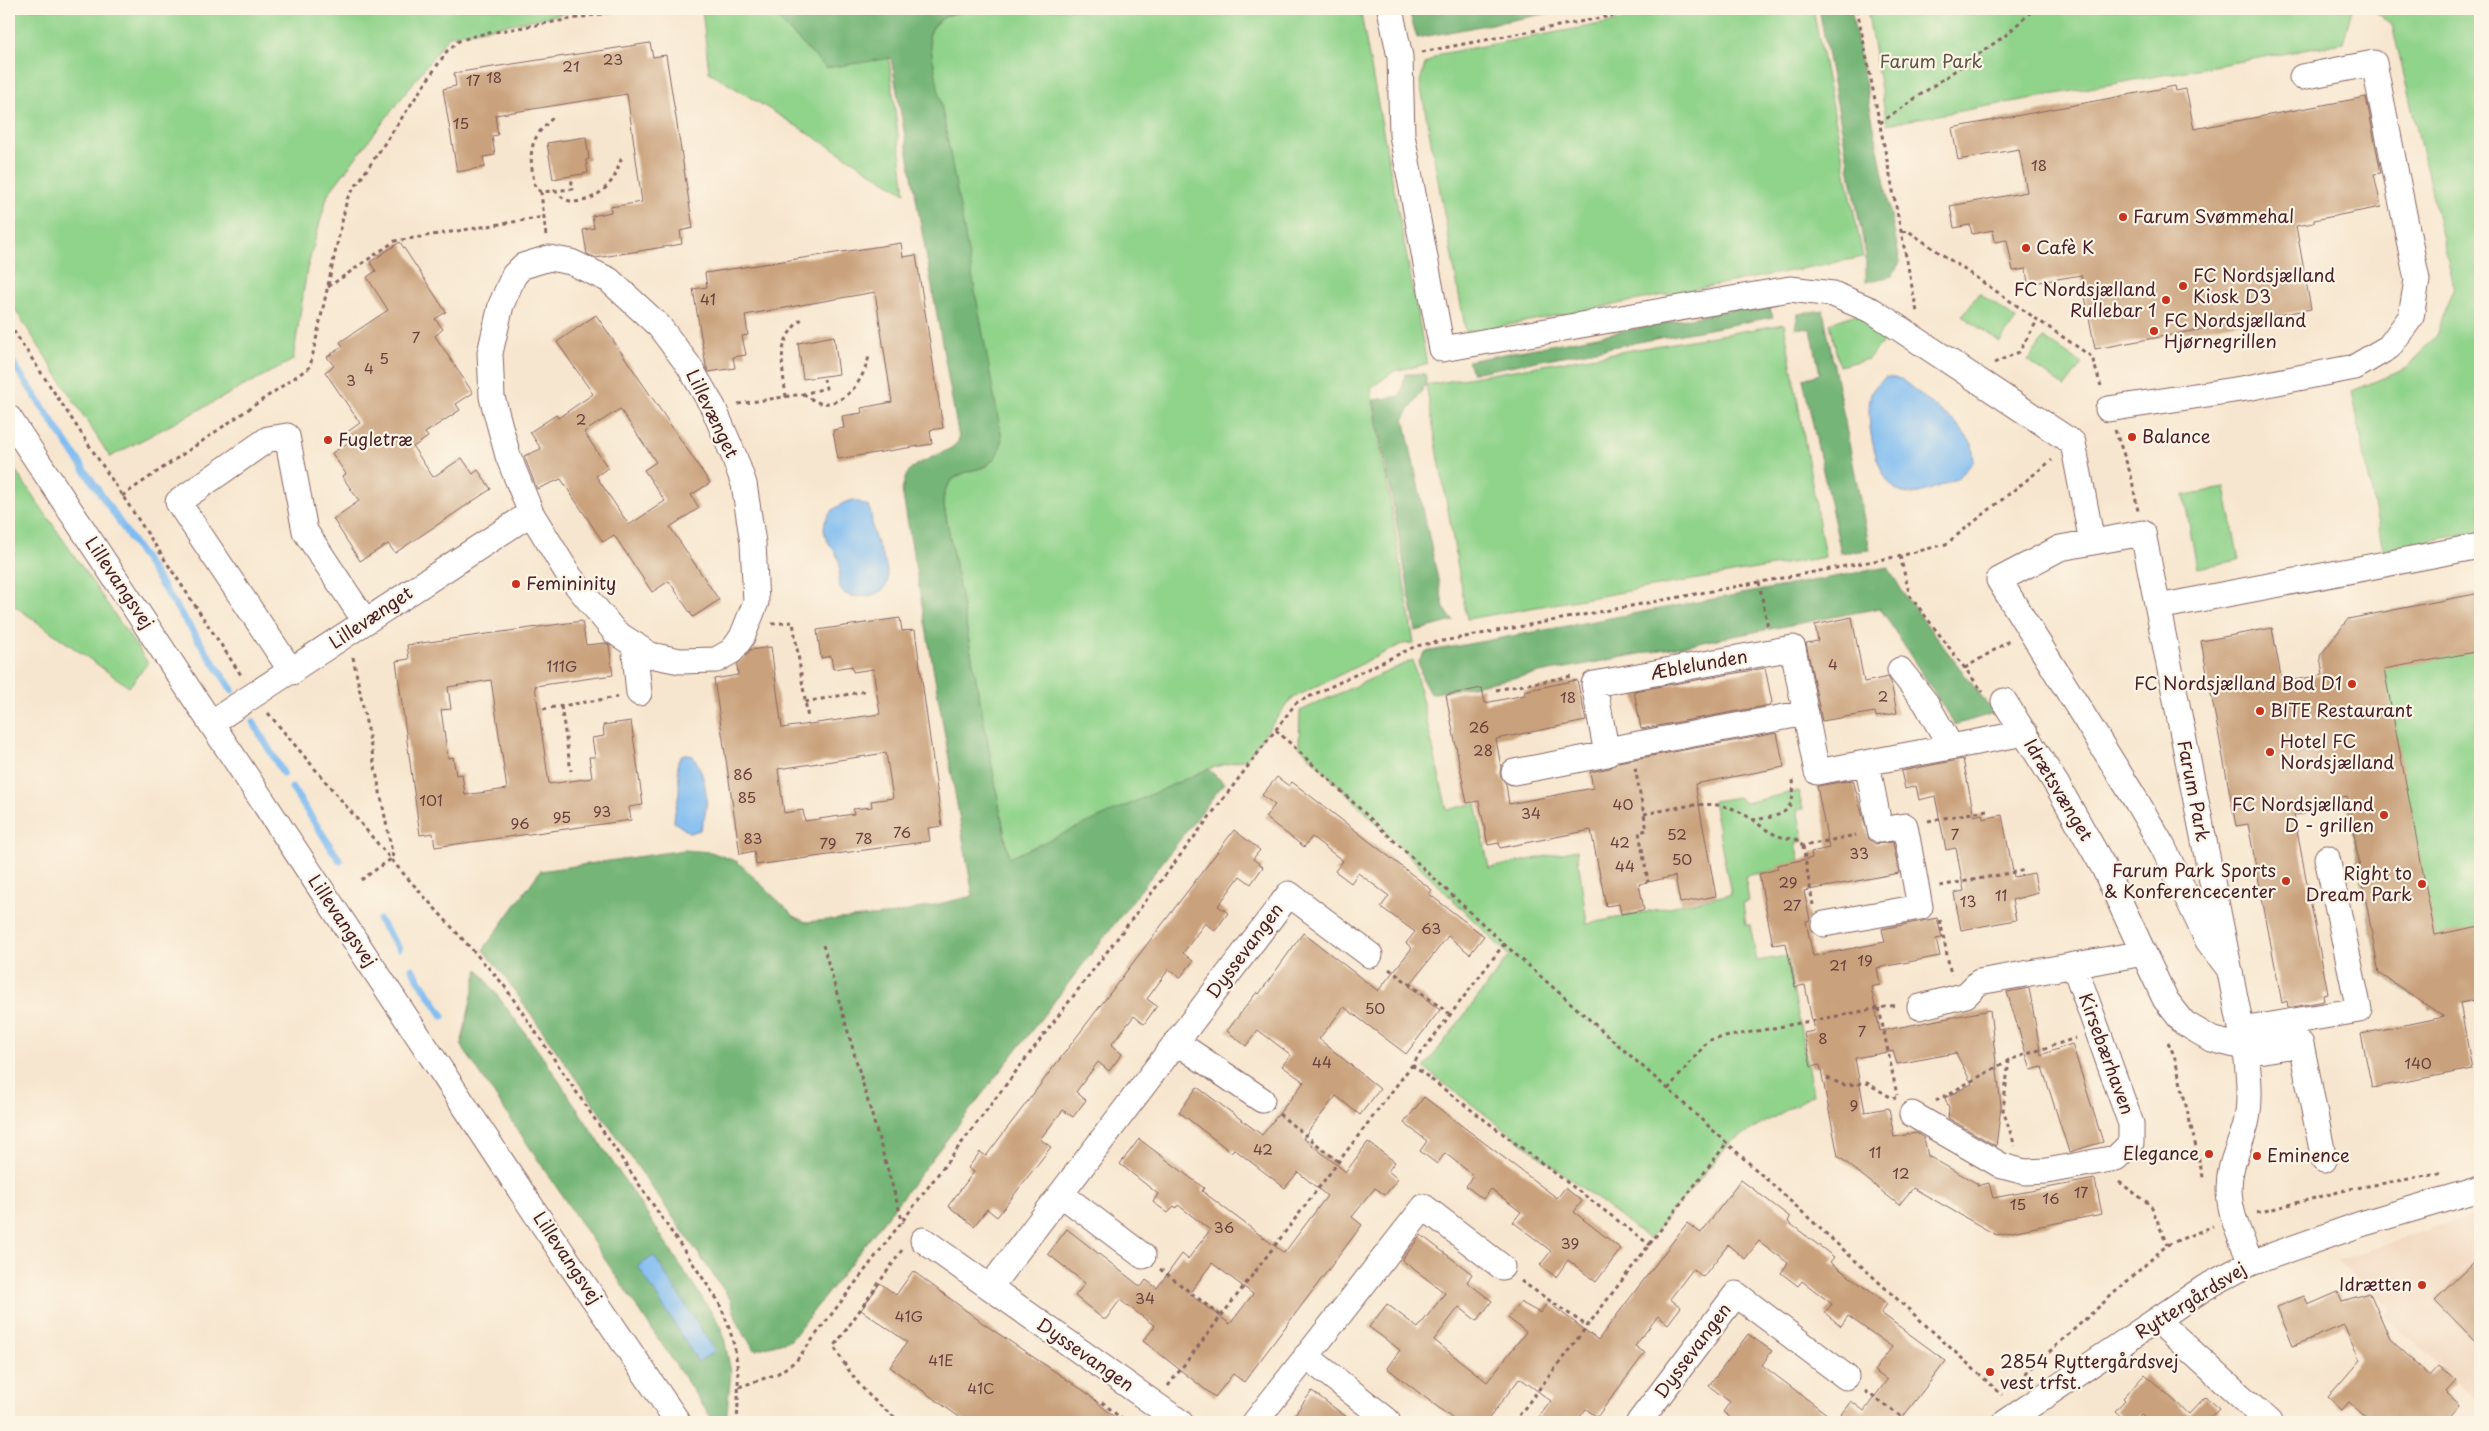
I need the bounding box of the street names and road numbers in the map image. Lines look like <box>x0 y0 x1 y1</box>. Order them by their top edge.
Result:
street label: Lillevænget <box>680 364 746 462</box>
street label: Lillevangsvej <box>79 531 161 634</box>
street label: Lillevænget <box>323 579 417 655</box>
street label: Æblelunden <box>1648 642 1749 685</box>
street label: Idrætsvænget <box>2018 733 2101 846</box>
street label: Farum Park <box>2171 738 2218 844</box>
street label: Lillevangsvej <box>302 869 384 972</box>
street label: Dyssevangen <box>1199 897 1289 1004</box>
street label: Kirsebærhaven <box>2073 989 2142 1118</box>
street label: Lillevangsvej <box>527 1206 609 1309</box>
street label: Ryttergårdsvej <box>2129 1255 2251 1345</box>
street label: Dyssevangen <box>1647 1297 1737 1404</box>
street label: Dyssevangen <box>1032 1310 1140 1397</box>

